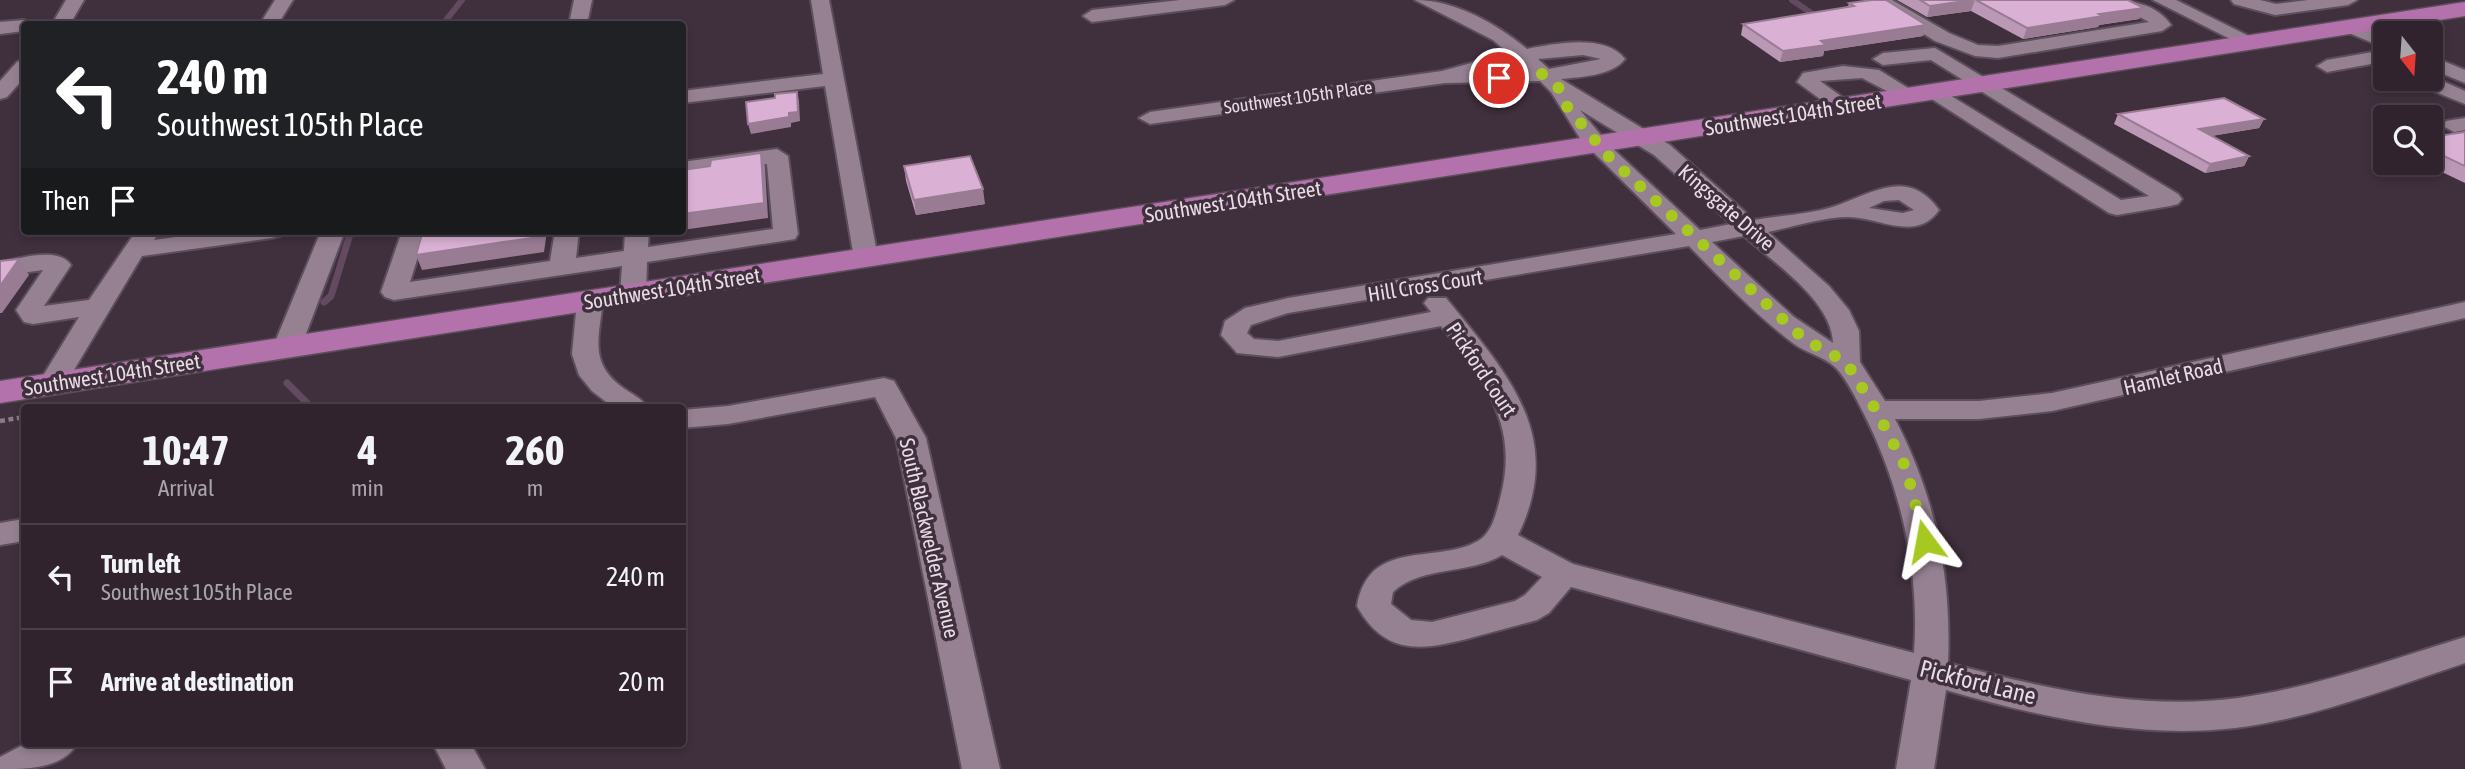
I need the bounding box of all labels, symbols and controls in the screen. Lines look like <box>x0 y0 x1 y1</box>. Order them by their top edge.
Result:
north arrow <box>2373 21 2443 91</box>
map controls <box>2373 21 2443 175</box>
text: 240 m <box>157 48 268 104</box>
pin <box>1469 48 1529 108</box>
icon: left <box>42 49 133 140</box>
icon: arrive <box>1480 59 1518 97</box>
street label: Southwest 105th Place <box>1222 76 1374 118</box>
street label: Southwest 104th Street <box>1703 88 1883 140</box>
button: search <box>2373 105 2443 175</box>
text: Southwest 105th Place <box>157 106 424 143</box>
street label: Kingsgate Drive <box>1674 159 1780 255</box>
street label: Southwest 104th Street <box>1143 175 1323 227</box>
icon: arrive <box>104 182 142 220</box>
text: Then <box>42 186 90 216</box>
street label: Southwest 104th Street <box>582 262 762 314</box>
street label: Hill Cross Court <box>1366 264 1484 306</box>
street label: Pickford Court <box>1442 318 1522 420</box>
street label: Southwest 104th Street <box>22 348 202 400</box>
street label: Hamlet Road <box>2121 353 2225 399</box>
text: 10:47 <box>142 426 230 474</box>
text: 4 <box>358 426 377 474</box>
text: 260 <box>505 426 565 474</box>
street label: South Blackwelder Avenue <box>895 436 965 640</box>
text: Arrival <box>158 475 214 501</box>
text: min <box>351 475 384 501</box>
text: m <box>527 475 543 501</box>
position arrow <box>1888 504 1962 578</box>
text: Turn left <box>101 549 181 579</box>
icon: left <box>42 558 80 596</box>
text: 240 m <box>606 562 665 592</box>
text: Southwest 105th Place <box>101 579 293 605</box>
street label: Pickford Lane <box>1917 655 2039 709</box>
icon: arrive <box>42 663 80 701</box>
text: Arrive at destination <box>101 667 294 697</box>
text: 20 m <box>618 667 665 697</box>

